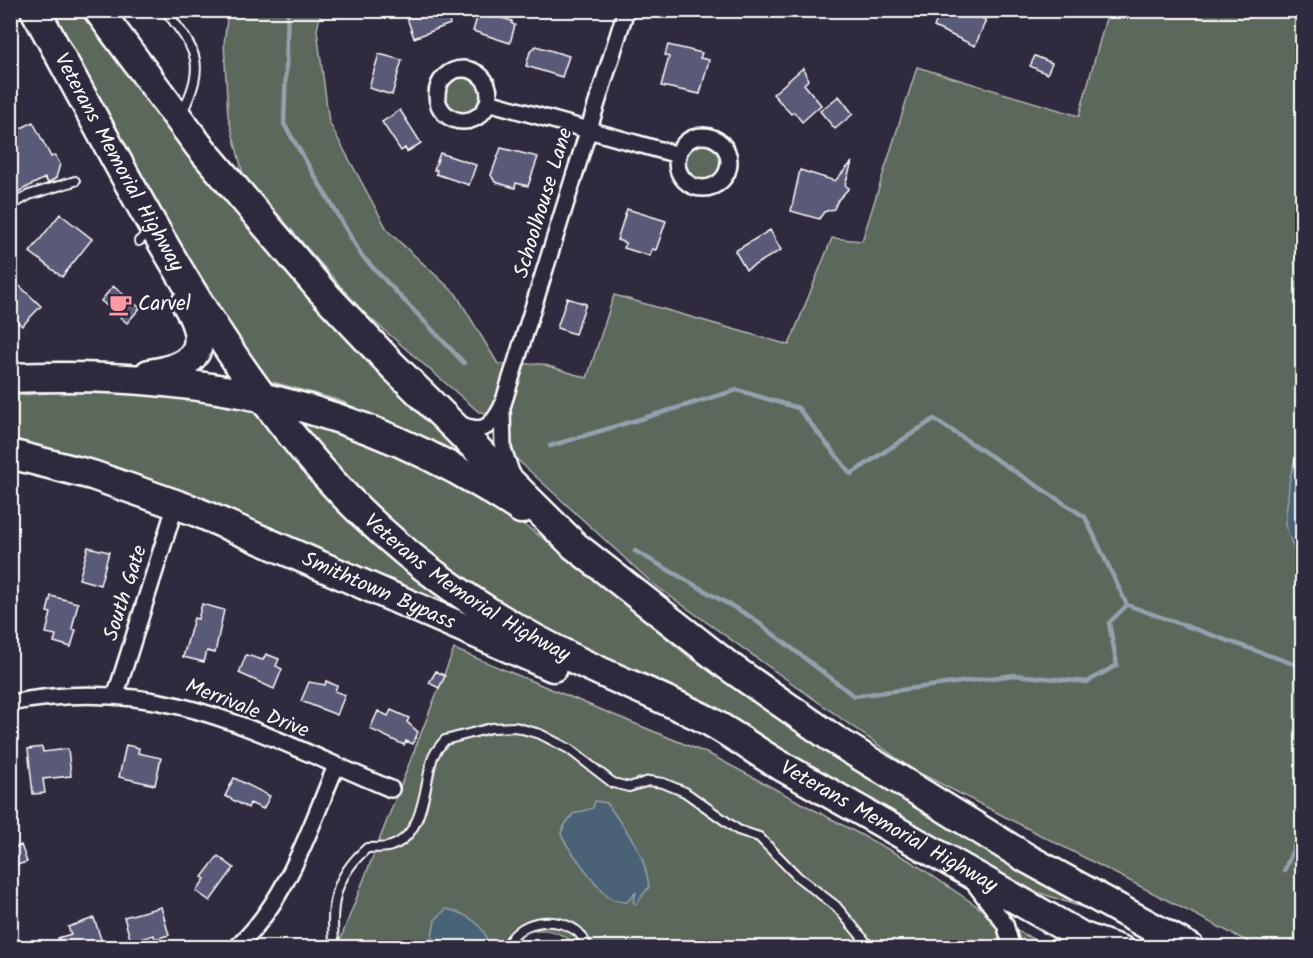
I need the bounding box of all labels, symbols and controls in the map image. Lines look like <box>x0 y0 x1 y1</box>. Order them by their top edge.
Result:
street label: Veterans Memorial Highway <box>45 47 193 278</box>
street label: Schoolhouse Lane <box>505 123 583 282</box>
place label: Carvel <box>138 288 191 321</box>
cafe icon: Carvel <box>107 291 133 317</box>
street label: Veterans Memorial Highway <box>356 506 576 671</box>
street label: South Gate <box>95 540 157 645</box>
street label: Smithtown Bypass <box>296 543 461 639</box>
street label: Merrivale Drive <box>180 670 314 748</box>
street label: Veterans Memorial Highway <box>774 752 1004 902</box>

